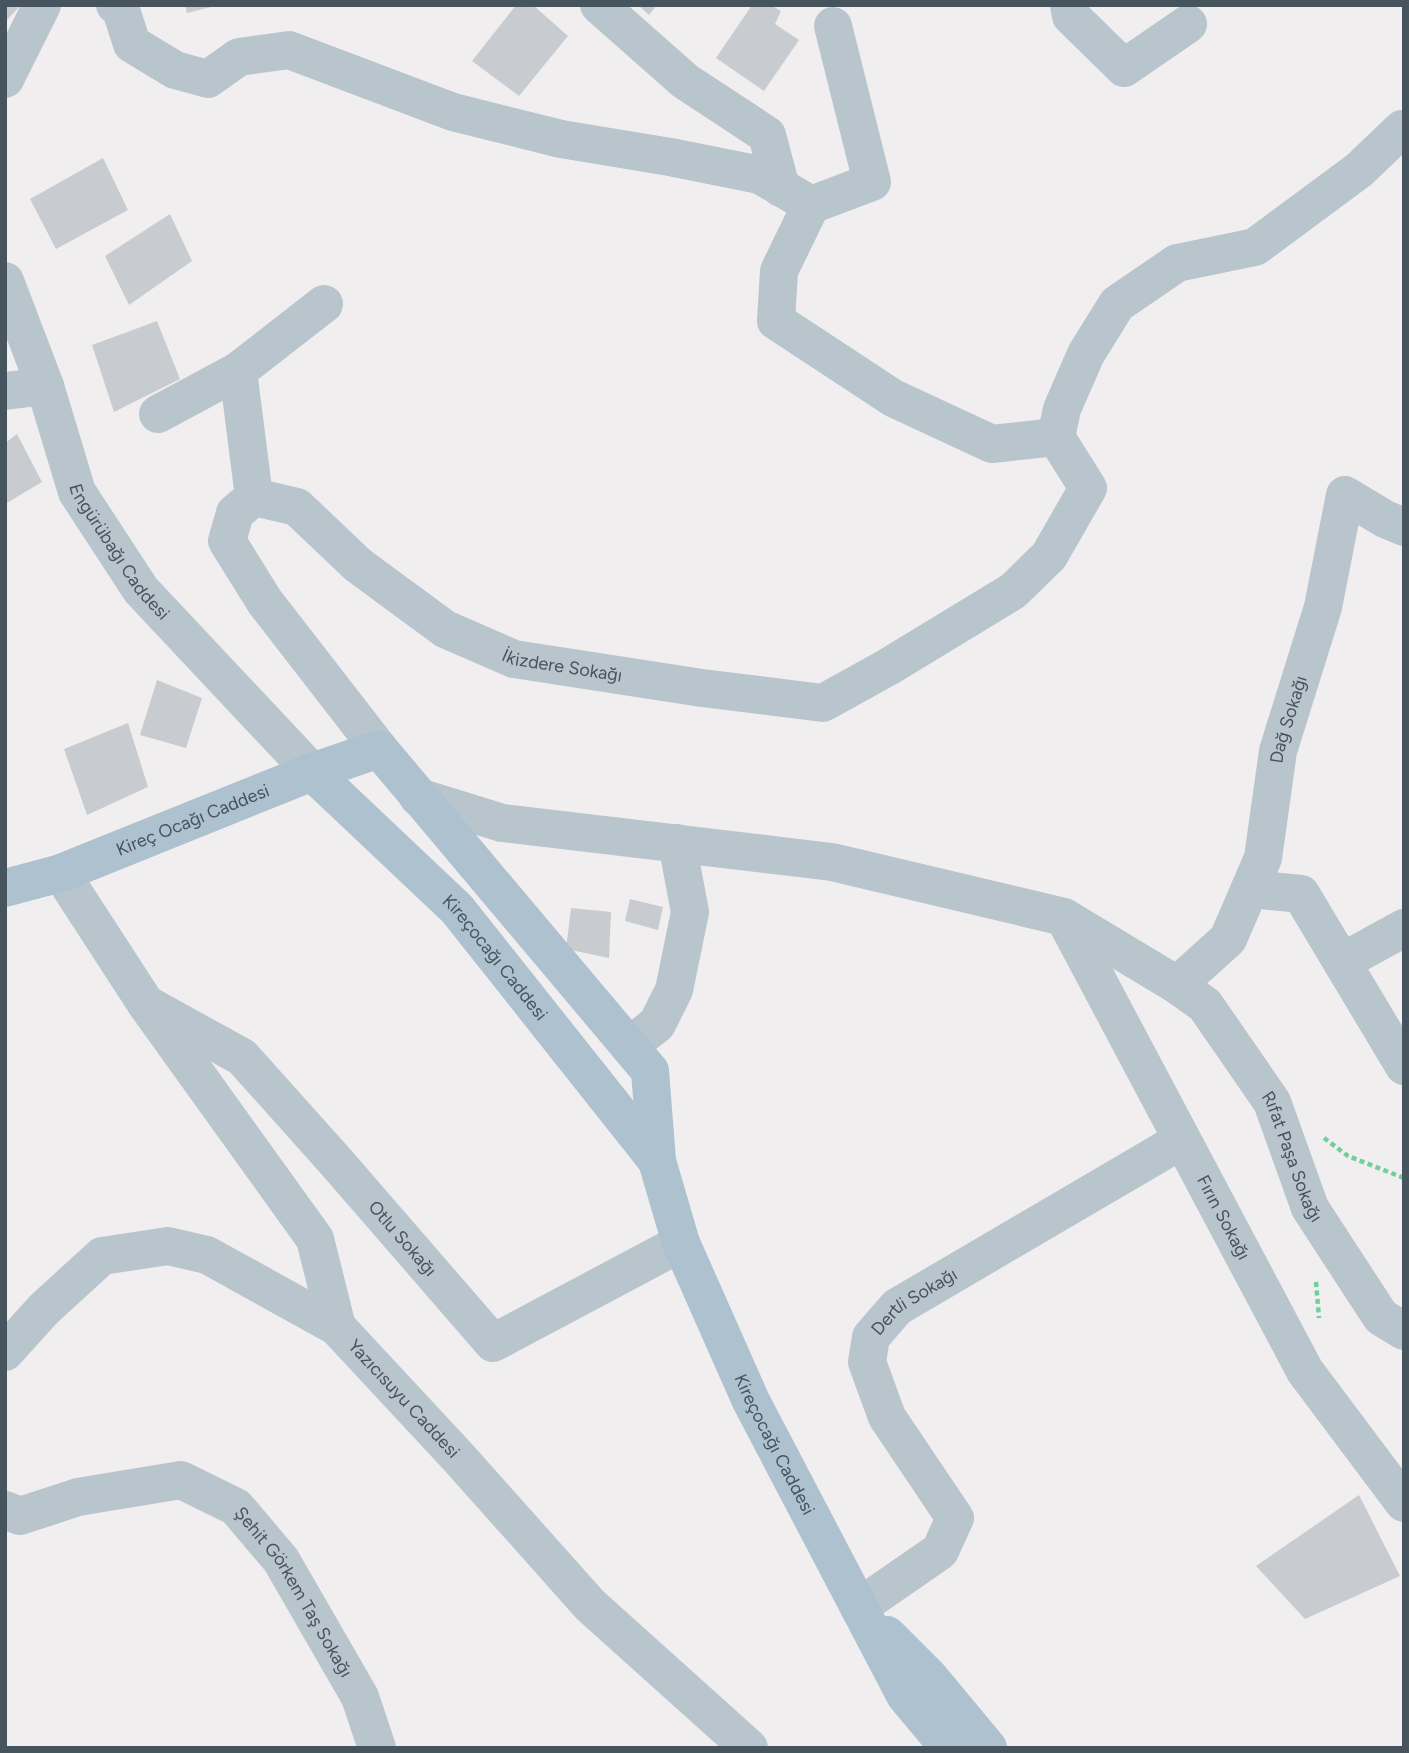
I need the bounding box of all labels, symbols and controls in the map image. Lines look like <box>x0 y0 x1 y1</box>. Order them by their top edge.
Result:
street label: Engürübağı Caddesi <box>64 481 174 624</box>
street label: İkizdere Sokağı <box>498 644 624 687</box>
street label: Dağ Sokağı <box>1265 673 1312 765</box>
street label: Kireç Ocağı Caddesi <box>113 779 273 861</box>
street label: Kireçocağı Caddesi <box>438 890 552 1025</box>
street label: Rıfat Paşa Sokağı <box>1257 1087 1327 1226</box>
street label: Fırın Sokağı <box>1192 1171 1255 1264</box>
street label: Otlu Sokağı <box>364 1196 441 1281</box>
street label: Dertli Sokağı <box>866 1263 961 1340</box>
street label: Yazıcısuyu Caddesi <box>343 1335 464 1463</box>
street label: Kireçocağı Caddesi <box>729 1371 820 1518</box>
street label: Şehit Görkem Taş Sokağı <box>230 1502 357 1681</box>

